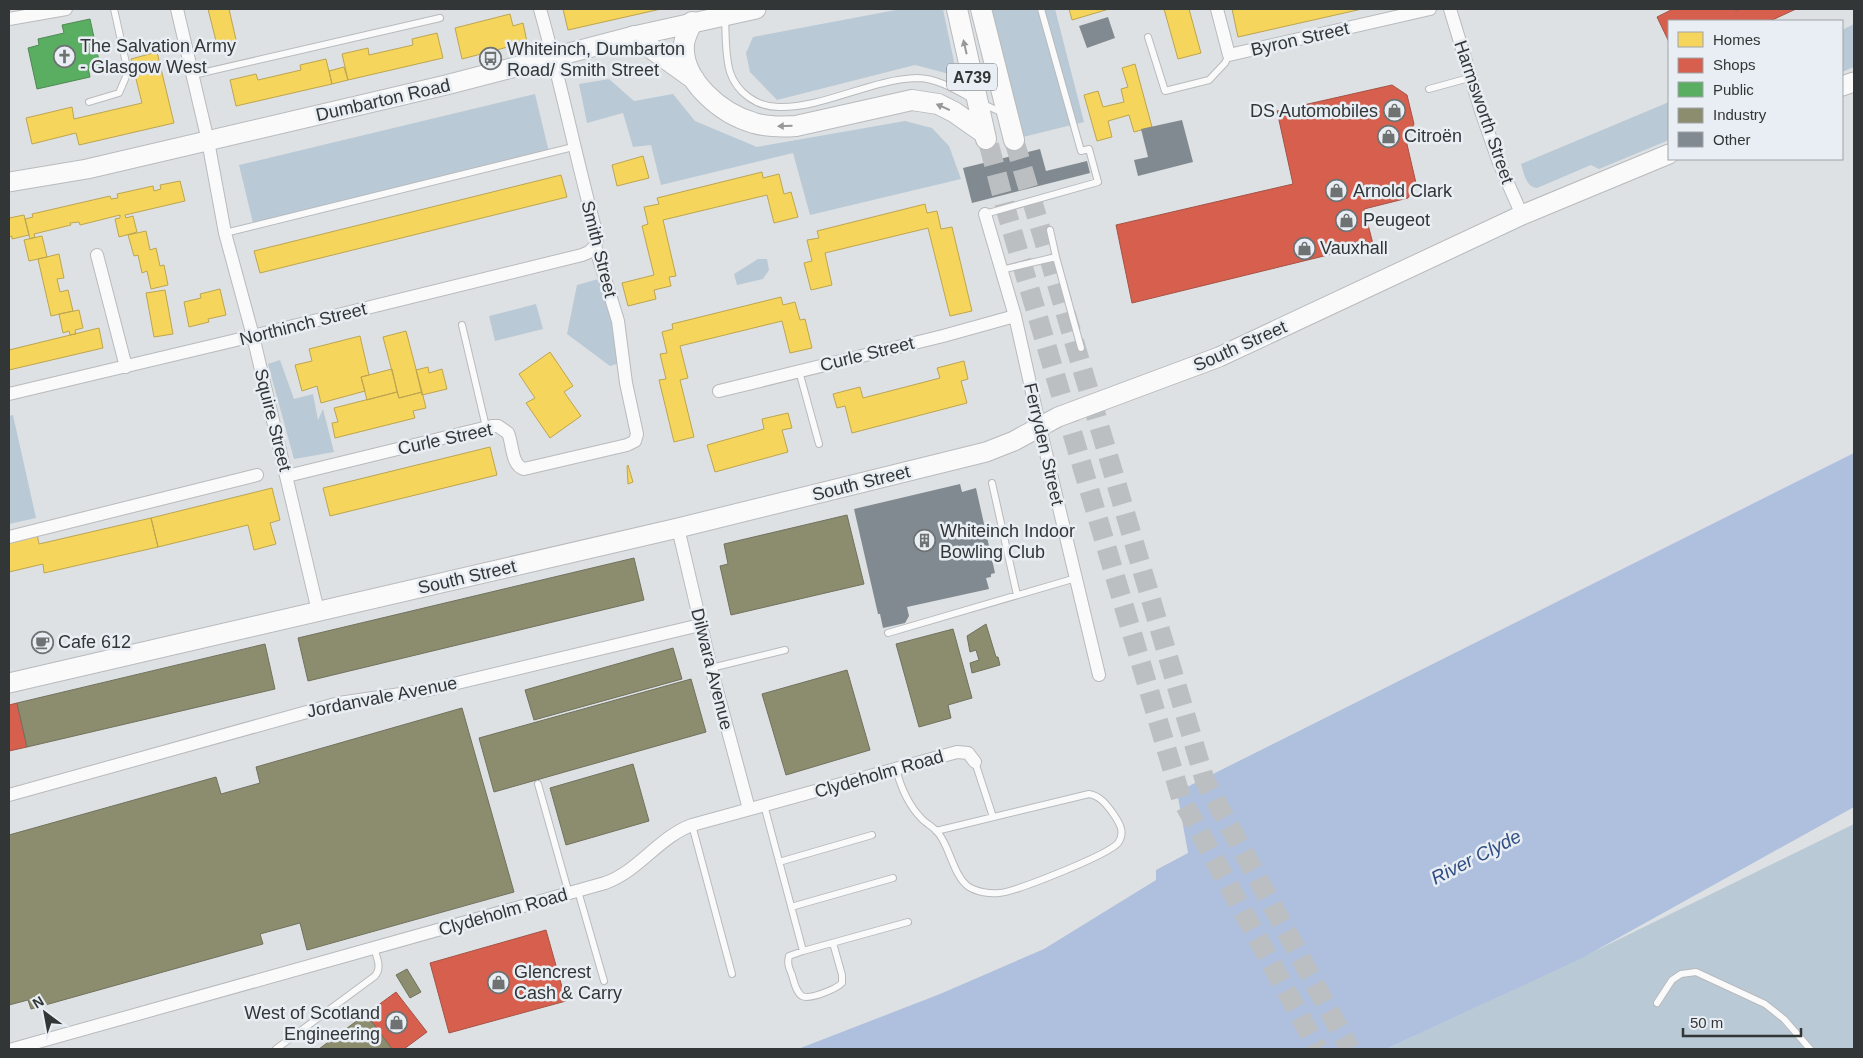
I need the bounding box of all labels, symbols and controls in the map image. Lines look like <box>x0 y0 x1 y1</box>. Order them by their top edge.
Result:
street label: Byron Street <box>1249 18 1351 60</box>
legend <box>1668 20 1843 160</box>
text: Homes <box>1713 31 1761 48</box>
place label: The Salvation Army - Glasgow West <box>80 36 236 77</box>
street label: Harmsworth Street <box>1450 38 1518 186</box>
place label: Whiteinch, Dumbarton Road/ Smith Street <box>507 39 685 80</box>
one-way arrow <box>961 39 969 55</box>
church icon: The Salvation Army - Glasgow West <box>52 44 76 68</box>
bus stop icon: Whiteinch, Dumbarton Road/ Smith Street <box>479 47 503 71</box>
text: Shops <box>1713 56 1756 73</box>
road number: A739 <box>947 64 997 90</box>
street label: Dumbarton Road <box>314 75 452 125</box>
text: Public <box>1713 81 1754 98</box>
shop icon: DS Automobiles <box>1382 99 1406 123</box>
place label: DS Automobiles <box>1250 101 1378 121</box>
one-way arrow <box>936 103 950 111</box>
text: Industry <box>1713 106 1767 123</box>
one-way arrow <box>776 123 792 131</box>
shop icon: Citroën <box>1376 124 1400 148</box>
place label: Citroën <box>1404 126 1462 146</box>
text: Other <box>1713 131 1751 148</box>
shop icon: Arnold Clark <box>1325 179 1349 203</box>
place label: Arnold Clark <box>1353 181 1453 201</box>
street label: Smith Street <box>577 199 621 299</box>
shop icon: Peugeot <box>1335 208 1359 232</box>
place label: Peugeot <box>1363 210 1430 230</box>
shop icon: Vauxhall <box>1292 236 1316 260</box>
place label: Vauxhall <box>1320 238 1388 258</box>
street label: Northinch Street <box>237 299 369 349</box>
street label: South Street <box>1190 317 1290 375</box>
street label: Curle Street <box>818 333 916 375</box>
street label: Squire Street <box>251 367 295 473</box>
street label: Ferryden Street <box>1020 381 1068 507</box>
street label: Curle Street <box>396 419 494 459</box>
street label: South Street <box>810 461 912 505</box>
place label: Whiteinch Indoor Bowling Club <box>940 521 1075 562</box>
building icon: Whiteinch Indoor Bowling Club <box>912 529 936 553</box>
street label: South Street <box>416 556 518 598</box>
street label: Dilwara Avenue <box>687 606 737 732</box>
cafe icon: Cafe 612 <box>30 630 54 654</box>
place label: Cafe 612 <box>58 632 131 652</box>
street label: Jordanvale Avenue <box>305 673 459 721</box>
street label: Clydeholm Road <box>812 746 946 802</box>
water label: River Clyde <box>1427 825 1525 889</box>
street label: Clydeholm Road <box>436 884 570 940</box>
place label: Glencrest Cash & Carry <box>514 962 622 1003</box>
shop icon: Glencrest Cash & Carry <box>486 970 510 994</box>
north arrow <box>20 988 70 1038</box>
text: N <box>30 993 47 1011</box>
place label: West of Scotland Engineering <box>244 1003 380 1044</box>
scale bar <box>1683 1006 1800 1038</box>
shop icon: West of Scotland Engineering <box>384 1011 408 1035</box>
text: 50 m <box>1690 1014 1723 1031</box>

